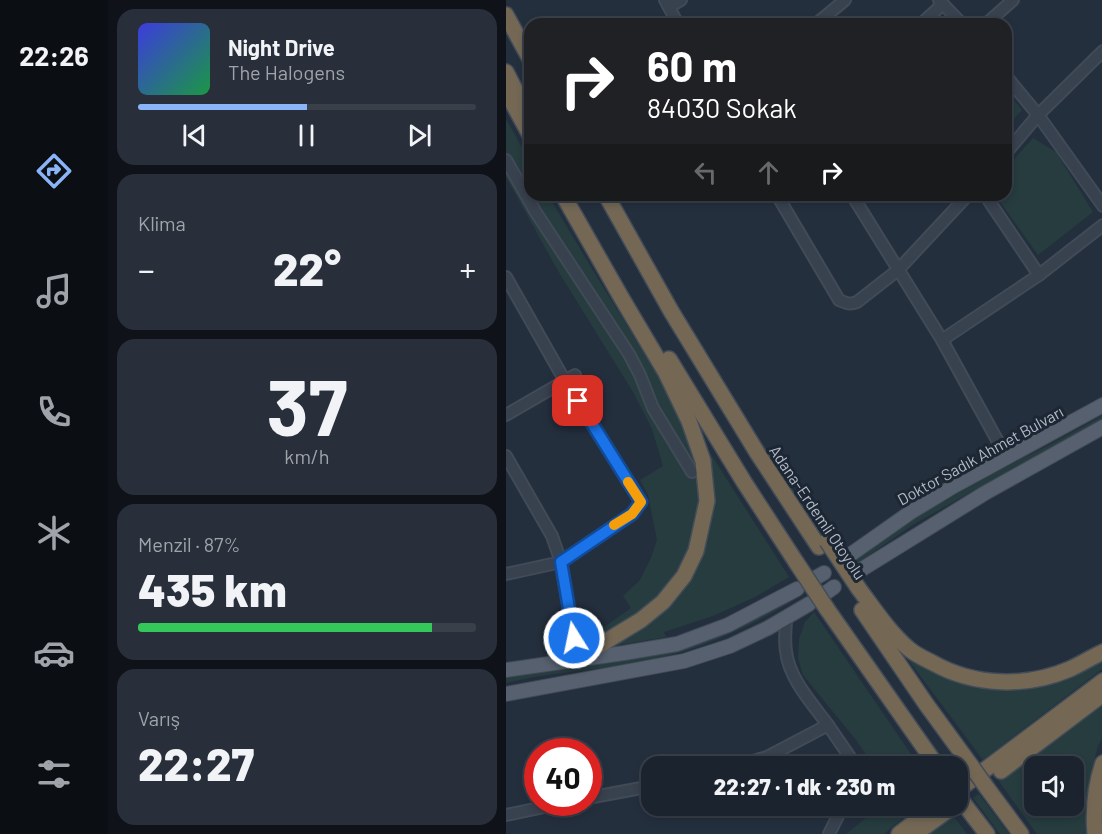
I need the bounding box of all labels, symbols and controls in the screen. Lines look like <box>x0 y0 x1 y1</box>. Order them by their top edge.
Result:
text: Night Drive <box>228 34 335 60</box>
text: 22:26 <box>19 39 89 71</box>
text: 60 m <box>647 40 737 90</box>
icon: right <box>548 42 626 120</box>
text: The Halogens <box>228 60 345 84</box>
text: 84030 Sokak <box>647 91 797 123</box>
icon: previous <box>178 119 211 152</box>
icon: pause <box>290 119 323 152</box>
icon: next <box>403 119 436 152</box>
icon: directions <box>33 150 75 192</box>
icon: left <box>689 156 722 189</box>
icon: ahead <box>752 156 785 189</box>
icon: right <box>815 156 848 189</box>
text: Klima <box>138 211 186 235</box>
text: 22° <box>273 241 341 295</box>
text: − <box>138 249 155 289</box>
text: + <box>459 249 476 289</box>
icon: music <box>33 270 75 312</box>
text: 37 <box>267 358 347 452</box>
pin <box>552 375 603 426</box>
icon: arrive <box>561 384 594 417</box>
icon: phone <box>33 391 75 433</box>
street label: Doktor Sadık Ahmet Bulvarı <box>894 401 1066 509</box>
street label: Adana-Erdemli Otoyolu <box>766 441 870 583</box>
text: km/h <box>284 444 330 468</box>
icon: climate <box>33 512 75 554</box>
text: Menzil · 87% <box>138 532 241 556</box>
text: 435 km <box>138 562 287 616</box>
position arrow <box>542 606 606 670</box>
icon: car <box>33 632 75 674</box>
text: Varış <box>138 706 180 730</box>
text: 22:27 <box>138 736 254 790</box>
speed limit sign: 40 <box>524 738 602 816</box>
icon: filters <box>33 753 75 795</box>
map controls <box>1024 756 1084 816</box>
button: sound <box>1024 756 1084 816</box>
text: 22:27 · 1 dk · 230 m <box>714 773 895 799</box>

